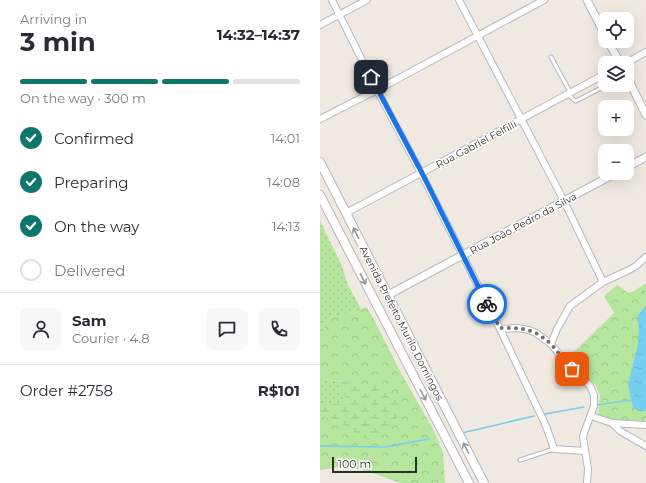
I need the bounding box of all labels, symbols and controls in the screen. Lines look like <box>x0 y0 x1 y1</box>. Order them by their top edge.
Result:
text: Arriving in <box>20 11 87 27</box>
map controls <box>598 12 634 180</box>
button: locate <box>598 12 634 48</box>
text: 14:32–14:37 <box>217 25 300 44</box>
text: 3 min <box>20 26 96 58</box>
button: layers <box>598 56 634 92</box>
pin <box>354 60 388 94</box>
icon: home <box>360 66 382 88</box>
text: On the way · 300 m <box>20 90 146 106</box>
button: + <box>598 100 634 136</box>
street label: Rua Gabriel Felfilli <box>434 118 519 171</box>
icon: check <box>20 127 42 149</box>
text: Confirmed <box>54 129 134 148</box>
text: 14:01 <box>271 130 300 146</box>
button: − <box>598 144 634 180</box>
icon: check <box>20 171 42 193</box>
text: Preparing <box>54 173 129 192</box>
text: 14:08 <box>267 174 300 190</box>
street label: Rua João Pedro da Silva <box>468 190 579 257</box>
icon: check <box>20 215 42 237</box>
text: On the way <box>54 217 139 236</box>
text: 14:13 <box>272 218 300 234</box>
one-way arrow <box>352 227 359 239</box>
street label: Avenida Prefeito Murilo Domingos <box>357 244 446 403</box>
text: Delivered <box>54 261 126 280</box>
one-way arrow <box>360 273 367 285</box>
courier <box>467 284 507 324</box>
icon: bike <box>476 293 498 315</box>
button: person <box>20 308 62 350</box>
button: chat <box>206 308 248 350</box>
button: phone <box>258 308 300 350</box>
text: Sam <box>72 311 107 330</box>
text: Courier · 4.8 <box>72 330 150 346</box>
pin <box>555 352 589 386</box>
icon: bag <box>561 358 583 380</box>
text: Order #2758 <box>20 381 113 400</box>
text: R$101 <box>258 381 300 400</box>
one-way arrow <box>420 388 427 400</box>
one-way arrow <box>462 443 469 455</box>
scale bar <box>332 455 417 474</box>
text: 100 m <box>338 457 371 471</box>

